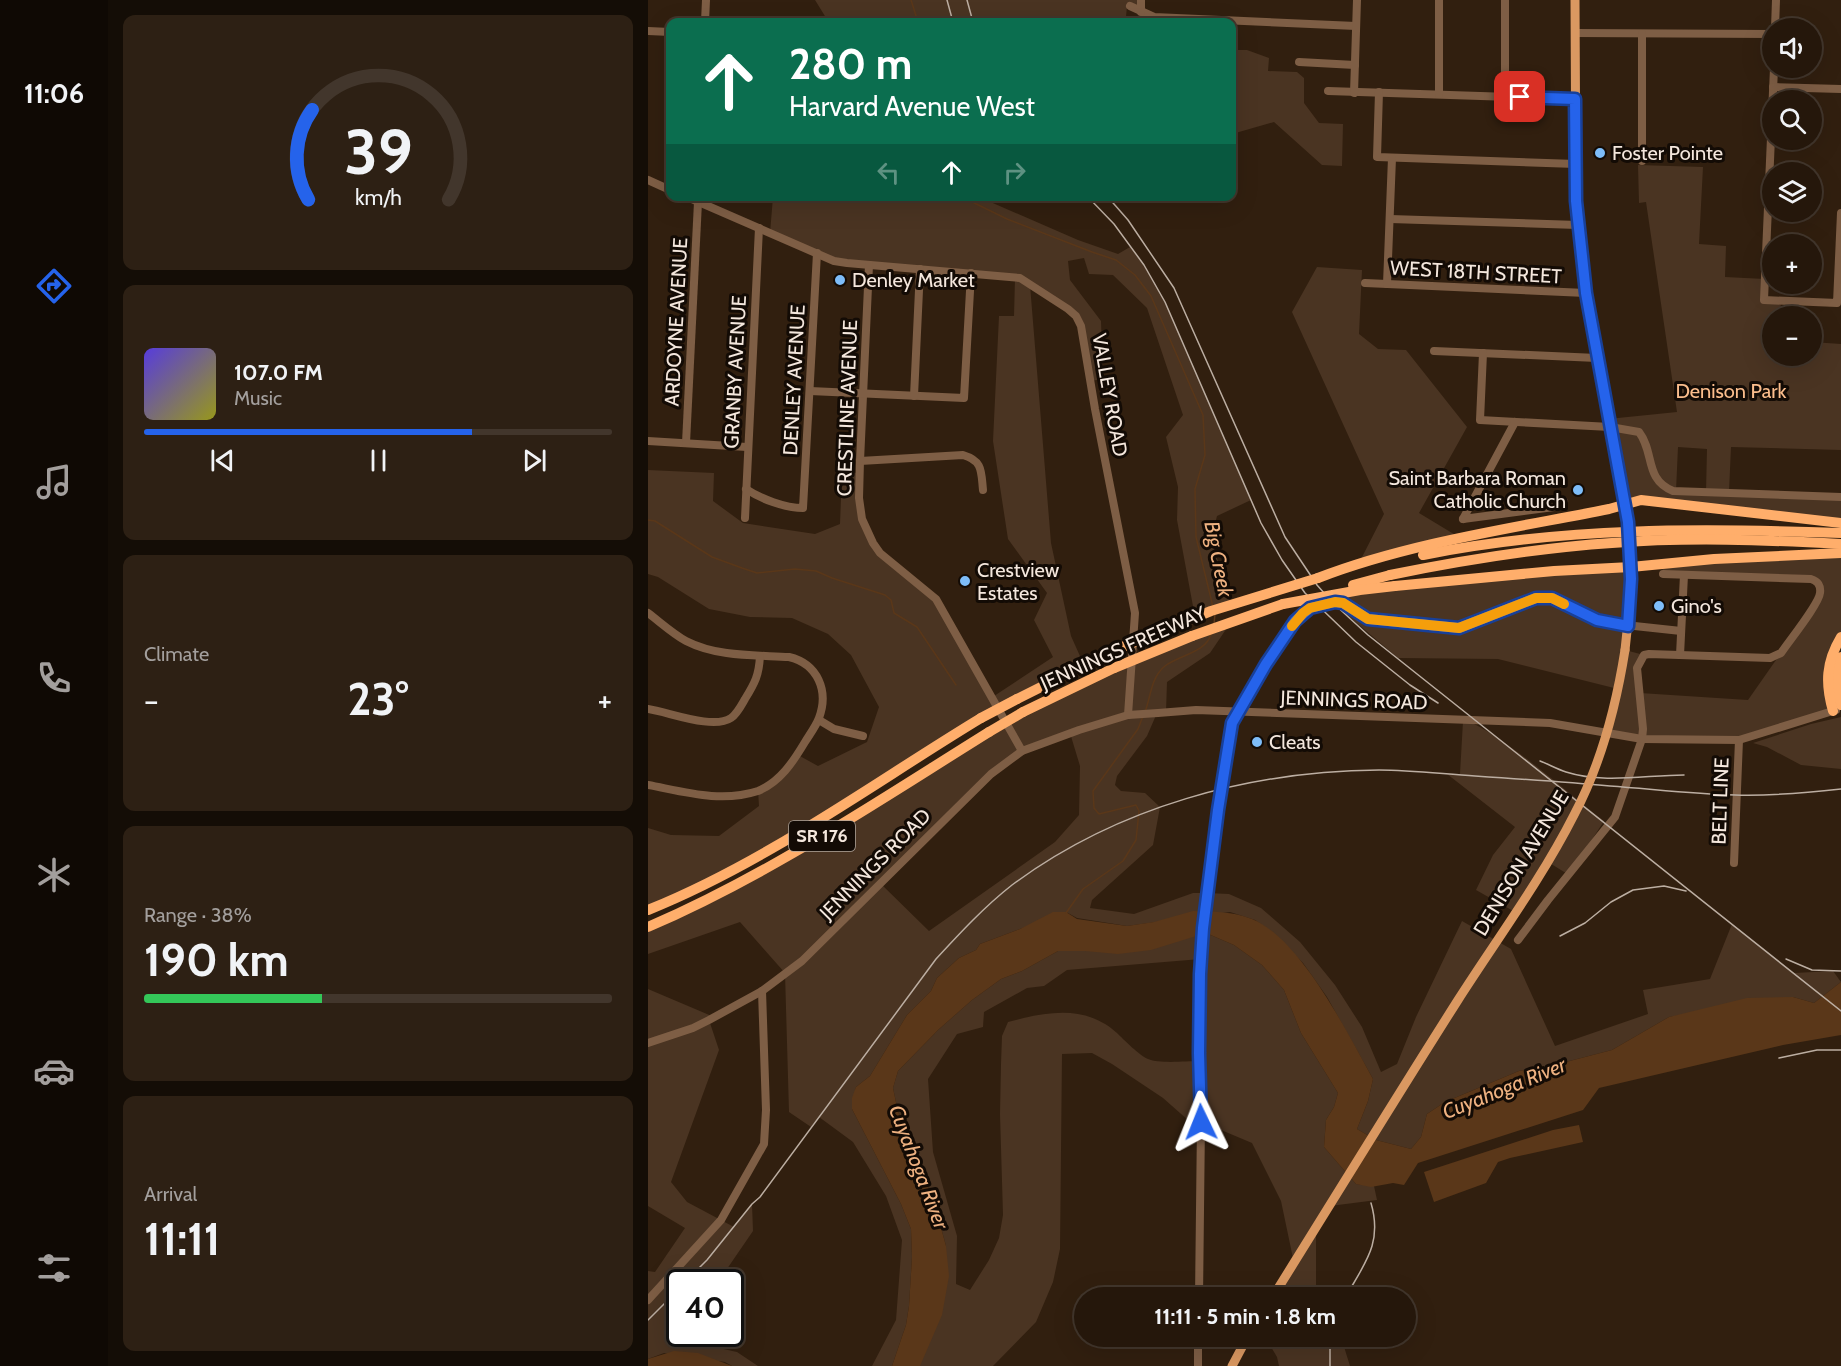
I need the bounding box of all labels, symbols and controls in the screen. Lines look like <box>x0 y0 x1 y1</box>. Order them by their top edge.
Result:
map controls <box>1762 18 1822 366</box>
button: sound <box>1762 18 1822 78</box>
text: 280 m <box>789 38 912 90</box>
icon: ahead <box>690 42 768 120</box>
pin <box>1494 71 1545 122</box>
text: 11:06 <box>24 77 84 110</box>
icon: arrive <box>1503 80 1536 113</box>
text: Harvard Avenue West <box>789 90 1035 123</box>
button: search <box>1762 90 1822 150</box>
text: 39 <box>344 114 412 190</box>
place label: Foster Pointe <box>1612 141 1723 165</box>
marker: Foster Pointe <box>1593 146 1607 160</box>
icon: left <box>872 156 905 189</box>
icon: ahead <box>935 156 968 189</box>
icon: right <box>998 156 1031 189</box>
button: layers <box>1762 162 1822 222</box>
text: km/h <box>355 184 401 210</box>
button: + <box>1762 234 1822 294</box>
street label: ARDOYNE AVENUE <box>660 237 692 407</box>
street label: WEST 18TH STREET <box>1390 256 1563 288</box>
icon: directions <box>33 265 75 307</box>
place label: Denley Market <box>852 268 975 292</box>
marker: Denley Market <box>833 273 847 287</box>
street label: GRANBY AVENUE <box>719 295 751 449</box>
street label: DENLEY AVENUE <box>778 304 810 456</box>
button: − <box>1762 306 1822 366</box>
street label: CRESTLINE AVENUE <box>832 319 862 497</box>
street label: VALLEY ROAD <box>1087 332 1133 458</box>
text: 107.0 FM <box>234 359 323 386</box>
park label: Denison Park <box>1675 379 1787 403</box>
text: Music <box>234 386 282 410</box>
icon: previous <box>206 444 239 477</box>
icon: pause <box>362 444 395 477</box>
icon: next <box>518 444 551 477</box>
icon: music <box>33 461 75 503</box>
place label: Saint Barbara Roman Catholic Church <box>1388 466 1566 513</box>
marker: Saint Barbara Roman Catholic Church <box>1571 483 1585 497</box>
water label: Big Creek <box>1199 519 1239 600</box>
place label: Crestview Estates <box>977 558 1060 605</box>
marker: Crestview Estates <box>958 574 972 588</box>
place label: Gino's <box>1671 594 1722 618</box>
marker: Gino's <box>1652 599 1666 613</box>
street label: JENNINGS FREEWAY <box>1036 600 1210 696</box>
text: Climate <box>144 642 209 666</box>
icon: phone <box>33 657 75 699</box>
text: 23° <box>347 672 409 726</box>
text: − <box>144 680 159 720</box>
text: + <box>597 680 612 720</box>
street label: JENNINGS ROAD <box>1279 685 1428 715</box>
place label: Cleats <box>1269 730 1321 754</box>
marker: Cleats <box>1250 735 1264 749</box>
street label: BELT LINE <box>1706 757 1734 845</box>
street label: DENISON AVENUE <box>1468 786 1574 940</box>
street label: JENNINGS ROAD <box>814 803 936 925</box>
road number: SR 176 <box>789 821 855 851</box>
icon: climate <box>33 854 75 896</box>
text: Range · 38% <box>144 903 252 927</box>
text: 190 km <box>144 933 289 987</box>
icon: car <box>33 1050 75 1092</box>
water label: Cuyahoga River <box>1439 1051 1571 1124</box>
position arrow <box>1169 1090 1233 1154</box>
water label: Cuyahoga River <box>884 1101 955 1234</box>
text: Arrival <box>144 1182 197 1206</box>
text: 11:11 <box>144 1212 220 1266</box>
icon: filters <box>33 1247 75 1289</box>
speed limit sign: 40 <box>666 1269 744 1347</box>
text: 11:11 · 5 min · 1.8 km <box>1154 1303 1336 1330</box>

